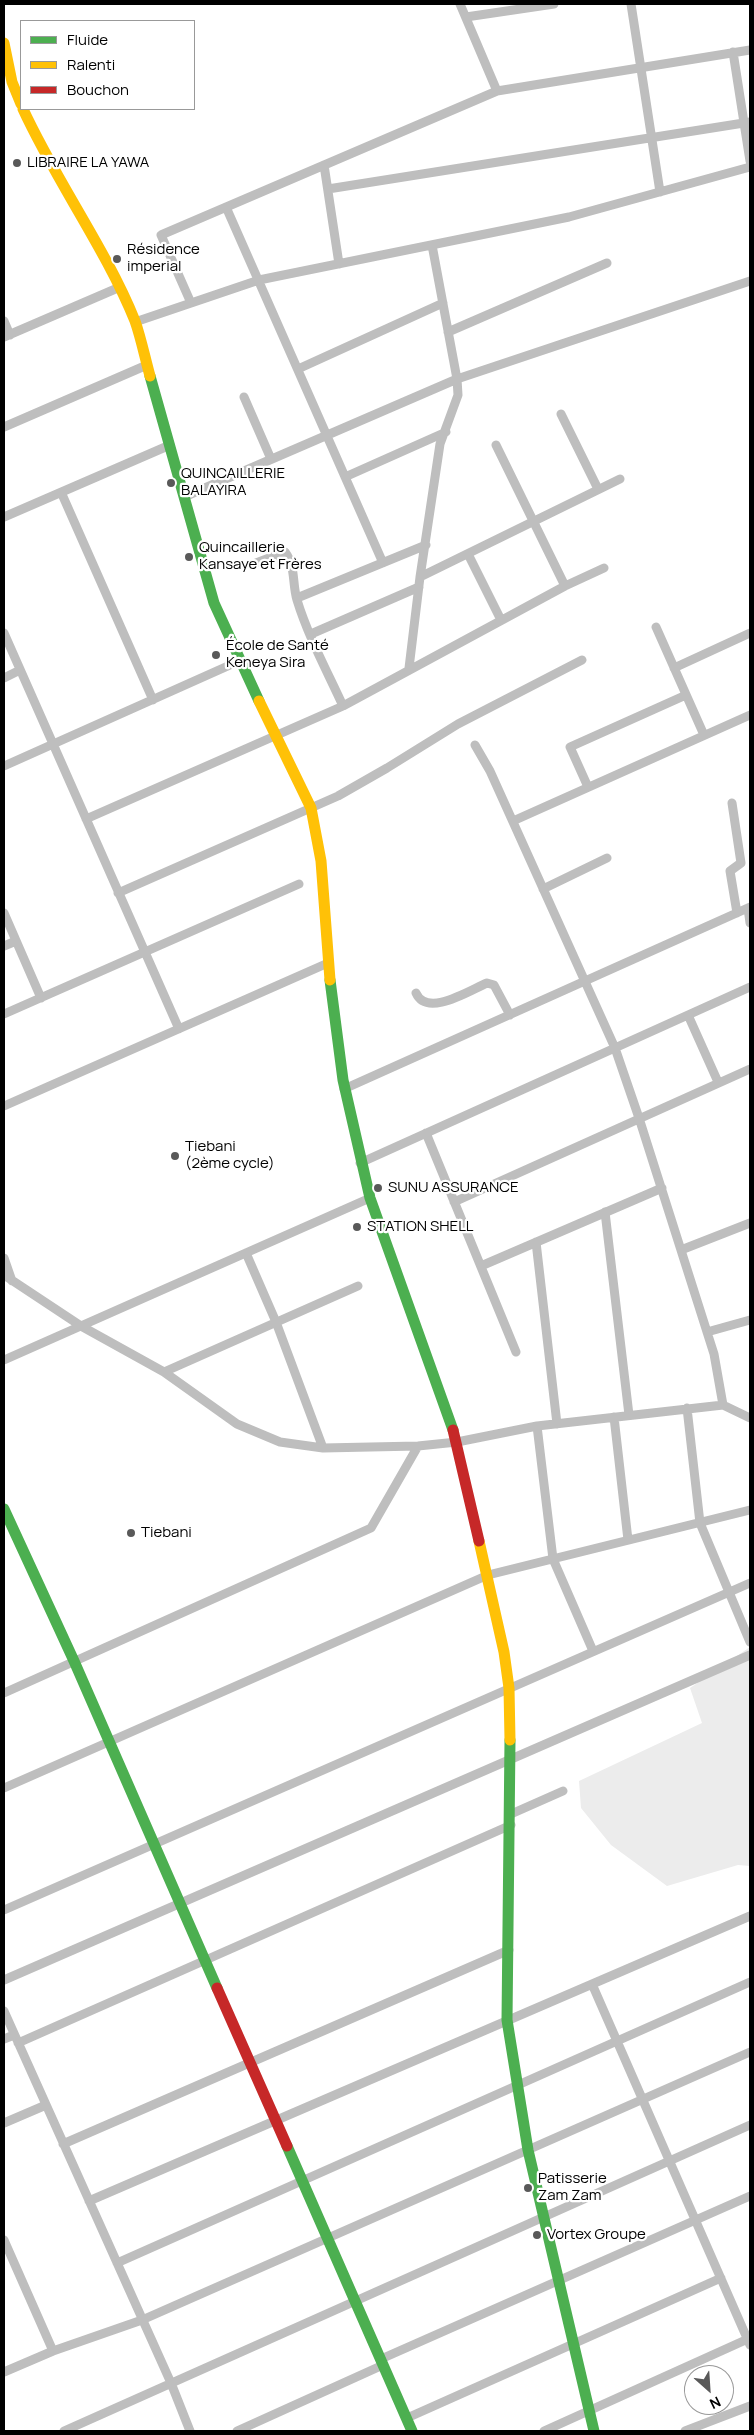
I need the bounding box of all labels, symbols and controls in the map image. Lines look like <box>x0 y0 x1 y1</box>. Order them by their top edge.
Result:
legend <box>20 20 195 110</box>
text: Fluide <box>67 29 108 50</box>
text: Ralenti <box>67 54 115 75</box>
text: Bouchon <box>67 79 129 100</box>
place label: LIBRAIRE LA YAWA <box>27 154 149 172</box>
marker: LIBRAIRE LA YAWA <box>11 157 23 169</box>
place label: Résidence imperial <box>127 241 200 276</box>
marker: Résidence imperial <box>111 253 123 265</box>
place label: QUINCAILLERIE BALAYIRA <box>181 465 285 500</box>
marker: QUINCAILLERIE BALAYIRA <box>165 477 177 489</box>
place label: Quincaillerie Kansaye et Frères <box>199 539 322 574</box>
marker: Quincaillerie Kansaye et Frères <box>183 551 195 563</box>
place label: École de Santé Keneya Sira <box>226 637 329 672</box>
marker: École de Santé Keneya Sira <box>210 649 222 661</box>
place label: Tiebani (2ème cycle) <box>185 1138 275 1173</box>
marker: Tiebani (2ème cycle) <box>169 1150 181 1162</box>
place label: SUNU ASSURANCE <box>388 1179 519 1197</box>
marker: SUNU ASSURANCE <box>372 1182 384 1194</box>
place label: STATION SHELL <box>367 1218 473 1236</box>
marker: STATION SHELL <box>351 1221 363 1233</box>
place label: Tiebani <box>141 1524 192 1542</box>
marker: Tiebani <box>125 1527 137 1539</box>
place label: Patisserie Zam Zam <box>538 2170 607 2205</box>
marker: Patisserie Zam Zam <box>522 2182 534 2194</box>
place label: Vortex Groupe <box>547 2226 646 2244</box>
marker: Vortex Groupe <box>531 2229 543 2241</box>
north arrow <box>684 2365 734 2415</box>
text: N <box>707 2392 724 2414</box>

